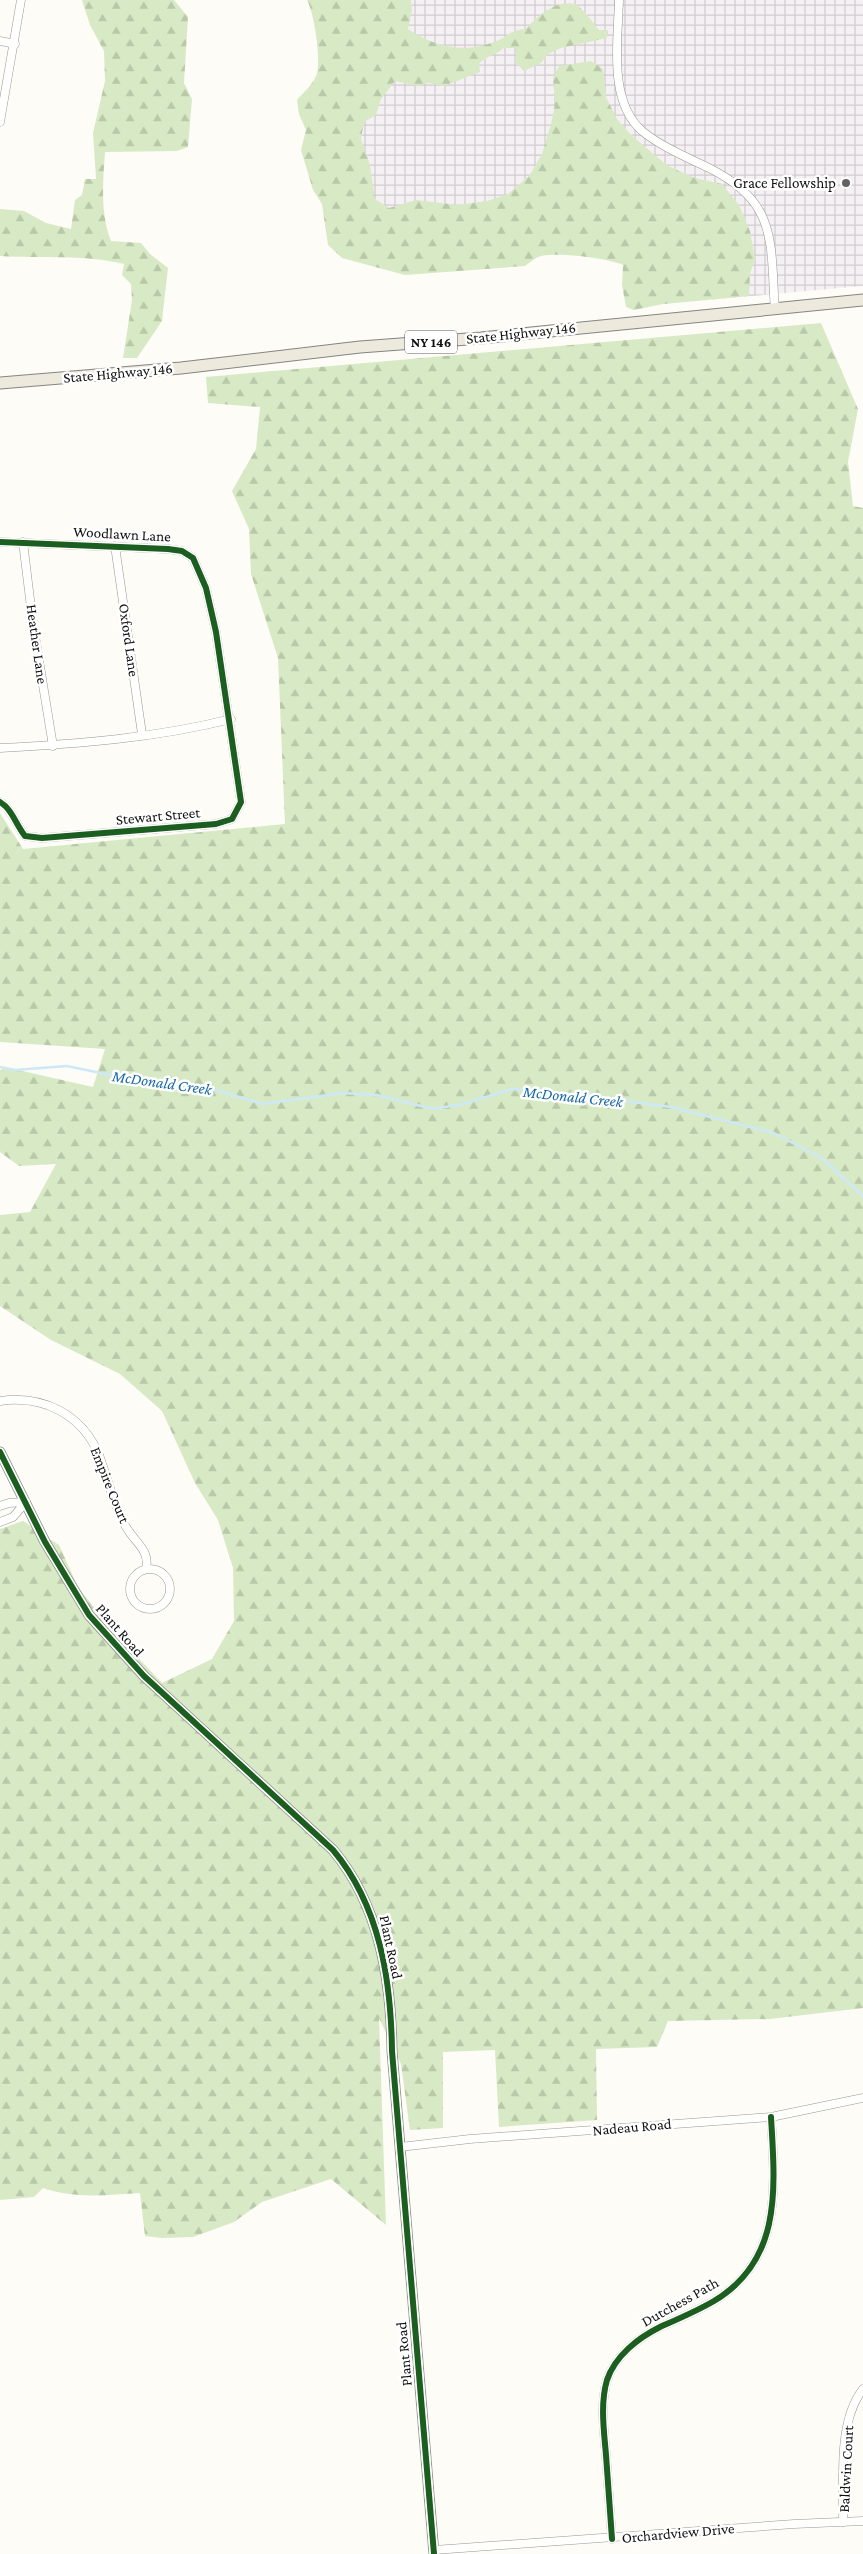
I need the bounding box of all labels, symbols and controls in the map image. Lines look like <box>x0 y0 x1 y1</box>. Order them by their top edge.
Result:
place label: Grace Fellowship <box>733 175 836 192</box>
marker: Grace Fellowship <box>840 177 852 189</box>
street label: State Highway 146 <box>465 319 577 348</box>
road number: NY 146 <box>405 331 457 354</box>
street label: State Highway 146 <box>63 360 174 387</box>
street label: Woodlawn Lane <box>73 523 172 545</box>
street label: Oxford Lane <box>116 602 142 678</box>
street label: Heather Lane <box>23 603 51 685</box>
street label: Stewart Street <box>115 804 202 828</box>
water label: McDonald Creek <box>110 1067 214 1098</box>
water label: McDonald Creek <box>521 1083 625 1110</box>
street label: Empire Court <box>87 1445 133 1527</box>
street label: Plant Road <box>93 1600 147 1660</box>
street label: Plant Road <box>376 1914 406 1980</box>
street label: Nadeau Road <box>592 2116 672 2138</box>
street label: Dutchess Path <box>639 2274 721 2330</box>
street label: Plant Road <box>393 2321 415 2387</box>
street label: Baldwin Court <box>836 2424 856 2513</box>
street label: Orchardview Drive <box>621 2520 735 2546</box>

